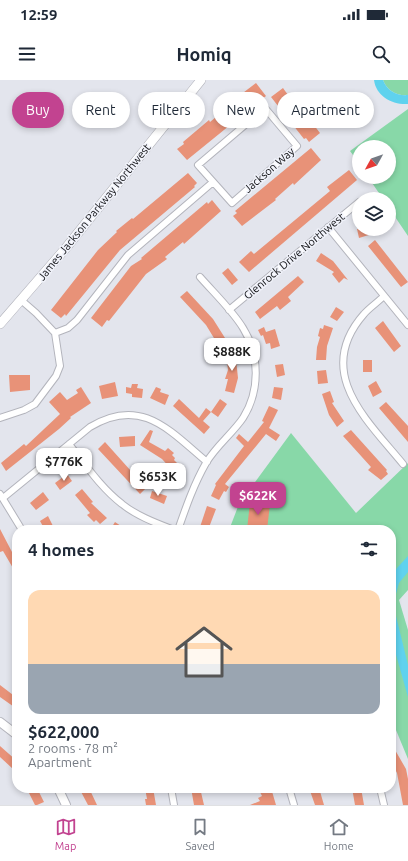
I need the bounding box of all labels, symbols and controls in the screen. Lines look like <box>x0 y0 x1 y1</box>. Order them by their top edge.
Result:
text: 12:59 <box>20 6 58 23</box>
icon: menu <box>16 43 38 65</box>
icon: search <box>370 43 392 65</box>
text: Homiq <box>176 44 232 64</box>
chip: Buy <box>12 92 64 128</box>
chip: Rent <box>72 92 130 128</box>
chip: Filters <box>138 92 205 128</box>
chip: New <box>213 92 269 128</box>
chip: Apartment <box>277 92 374 128</box>
north arrow <box>352 140 396 184</box>
map controls <box>352 140 396 236</box>
street label: James Jackson Parkway Northwest <box>35 141 153 283</box>
street label: Jackson Way <box>241 144 297 195</box>
button: layers <box>352 192 396 236</box>
street label: Glenrock Drive Northwest <box>241 210 347 302</box>
pin: $888K <box>204 338 260 372</box>
text: $888K <box>213 344 251 358</box>
pin: $776K <box>36 448 92 482</box>
text: $776K <box>45 454 83 468</box>
pin: $653K <box>130 463 186 497</box>
text: $653K <box>139 469 177 483</box>
pin: $622K <box>230 482 286 516</box>
text: $622K <box>239 488 277 502</box>
icon: filters <box>358 538 380 560</box>
text: 4 homes <box>28 540 94 559</box>
icon: home <box>168 616 240 688</box>
text: $622,000 <box>28 722 99 741</box>
text: 2 rooms · 78 m² <box>28 741 118 755</box>
text: Apartment <box>28 755 92 769</box>
tab: Map <box>55 816 77 852</box>
tab: Saved <box>186 816 215 852</box>
tab: Home <box>324 816 353 852</box>

